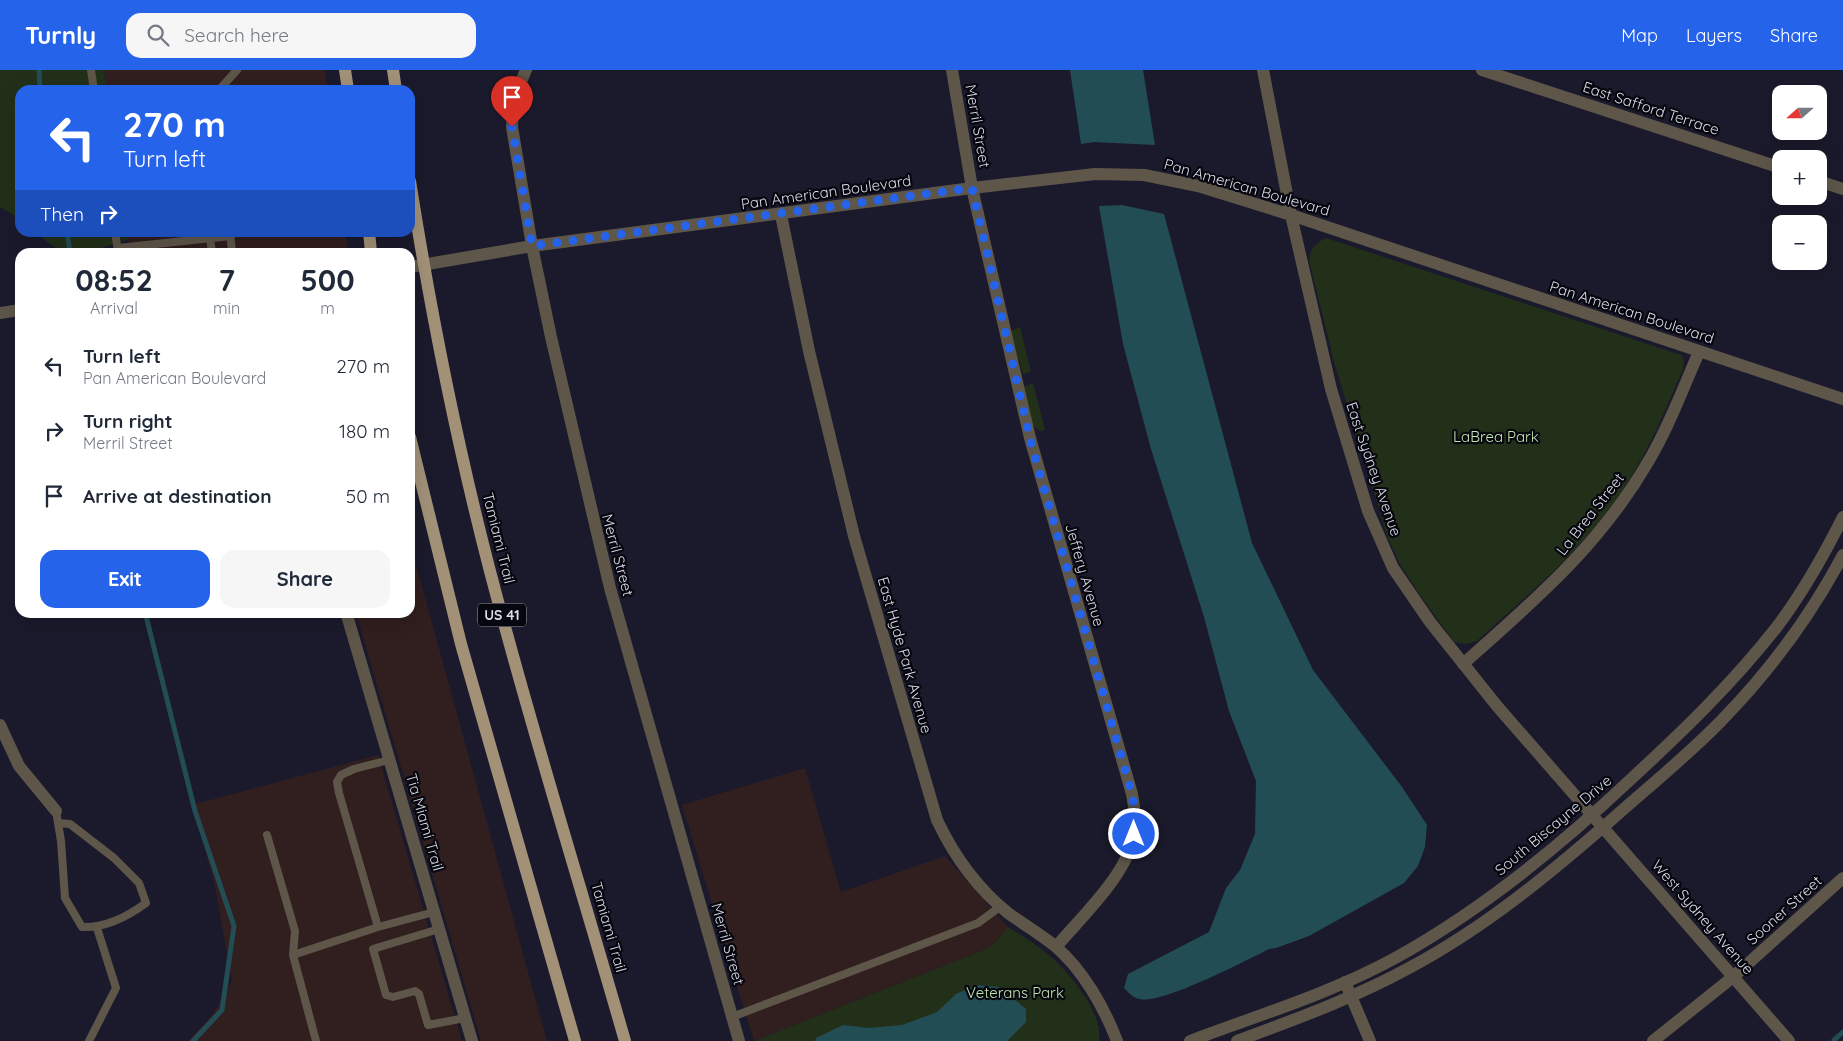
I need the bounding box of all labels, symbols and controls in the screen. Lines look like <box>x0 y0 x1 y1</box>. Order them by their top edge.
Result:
search box <box>126 13 476 58</box>
text: Turnly <box>25 20 96 50</box>
icon: search <box>144 21 172 49</box>
text: Search here <box>184 23 289 47</box>
text: Map <box>1621 24 1658 47</box>
text: Layers <box>1686 24 1742 47</box>
text: Share <box>1770 24 1818 47</box>
pin <box>491 76 533 127</box>
street label: East Safford Terrace <box>1580 77 1722 139</box>
icon: arrive <box>498 83 526 111</box>
street label: Merril Street <box>961 83 995 169</box>
north arrow <box>1772 85 1828 140</box>
map controls <box>1772 85 1827 270</box>
text: 270 m <box>123 102 226 146</box>
icon: left <box>40 105 105 170</box>
text: Turn left <box>123 145 206 173</box>
button: + <box>1772 150 1827 205</box>
street label: Pan American Boulevard <box>1162 154 1332 220</box>
street label: Pan American Boulevard <box>740 171 912 213</box>
icon: right <box>94 200 122 228</box>
text: Then <box>40 202 84 226</box>
button: − <box>1772 215 1827 270</box>
text: 08:52 <box>75 261 153 299</box>
text: 7 <box>218 261 235 299</box>
text: 500 <box>301 261 355 299</box>
street label: Pan American Boulevard <box>1547 276 1717 348</box>
text: Arrival <box>90 298 138 318</box>
text: min <box>213 298 240 318</box>
text: m <box>320 298 335 318</box>
text: Turn left <box>83 344 161 368</box>
icon: left <box>40 352 68 380</box>
text: 270 m <box>336 354 390 378</box>
text: Pan American Boulevard <box>83 368 266 388</box>
street label: East Sydney Avenue <box>1342 399 1406 539</box>
text: Turn right <box>83 409 172 433</box>
icon: right <box>40 417 68 445</box>
text: 180 m <box>339 419 390 443</box>
park label: LaBrea Park <box>1453 427 1539 446</box>
text: Merril Street <box>83 433 173 453</box>
street label: La Brea Street <box>1552 469 1628 559</box>
icon: arrive <box>40 482 68 510</box>
text: Arrive at destination <box>83 484 272 508</box>
text: 50 m <box>346 484 390 508</box>
street label: Tamiami Trail <box>479 491 519 585</box>
street label: Merril Street <box>598 512 638 598</box>
street label: Jeffery Avenue <box>1061 521 1109 629</box>
button: Exit <box>40 550 210 608</box>
button: Share <box>220 550 390 608</box>
street label: East Hyde Park Avenue <box>874 575 936 735</box>
road number: US 41 <box>478 604 526 626</box>
street label: Tia Miami Trail <box>402 771 448 873</box>
street label: South Biscayne Drive <box>1491 771 1615 879</box>
position arrow <box>1107 807 1159 859</box>
street label: West Sydney Avenue <box>1648 856 1758 978</box>
street label: Sooner Street <box>1743 871 1825 949</box>
street label: Tamiami Trail <box>587 880 631 974</box>
street label: Merril Street <box>707 901 749 987</box>
park label: Veterans Park <box>966 983 1064 1002</box>

